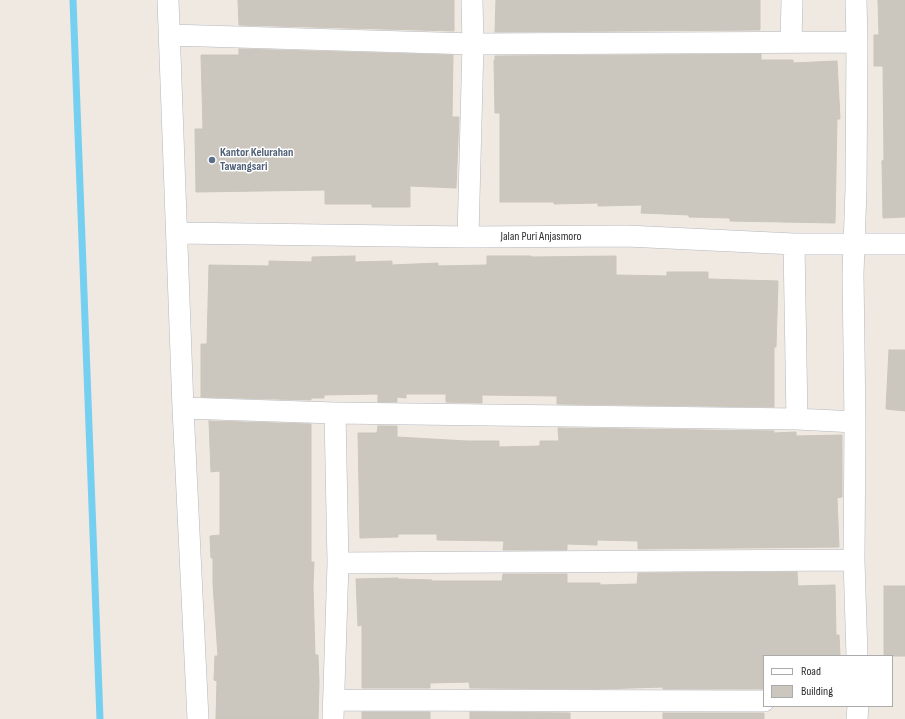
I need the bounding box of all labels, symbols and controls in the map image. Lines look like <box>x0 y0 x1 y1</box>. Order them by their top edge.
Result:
place label: Kantor Kelurahan Tawangsari <box>220 146 293 174</box>
marker: Kantor Kelurahan Tawangsari <box>207 155 217 165</box>
street label: Jalan Puri Anjasmoro <box>500 230 582 244</box>
legend <box>763 655 893 707</box>
text: Road <box>801 664 821 679</box>
text: Building <box>801 684 833 699</box>

